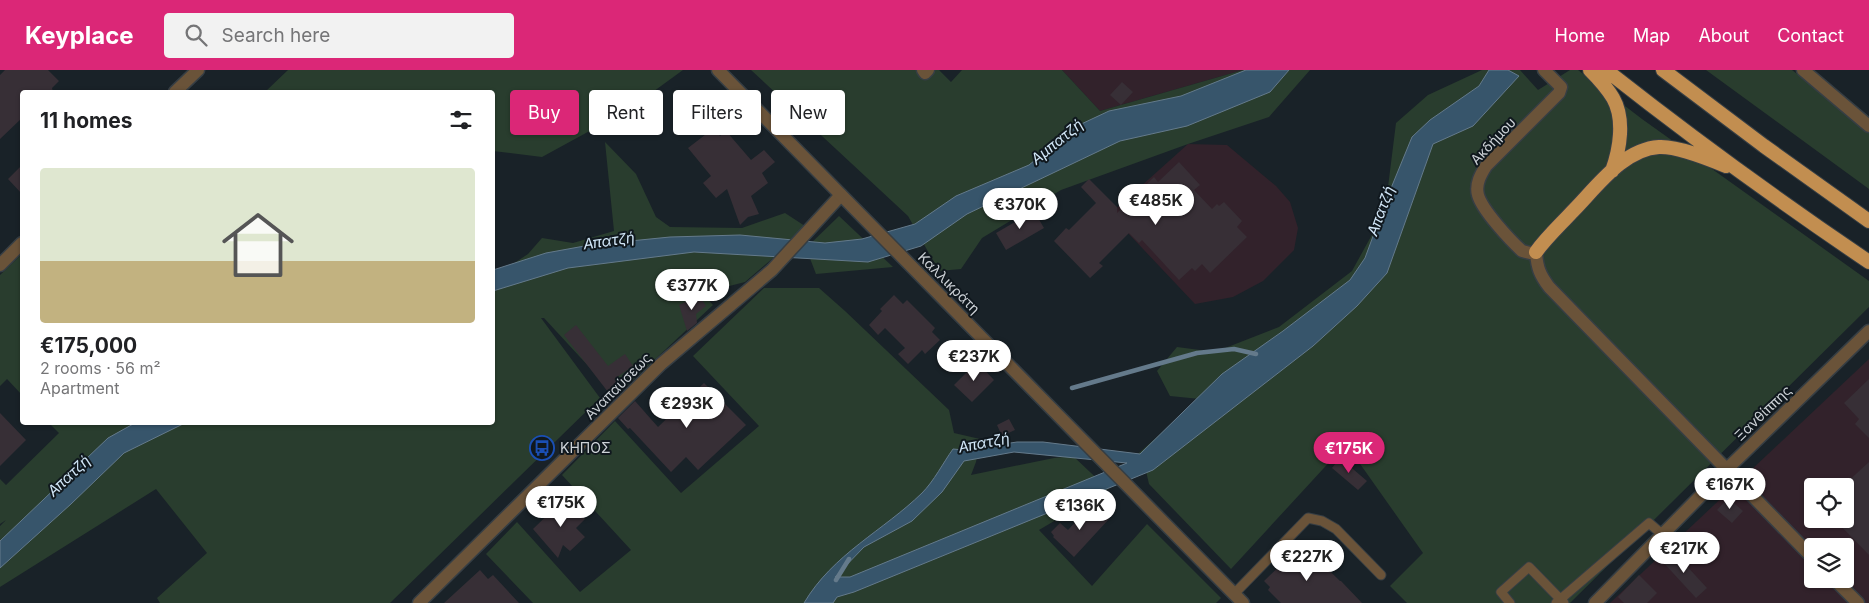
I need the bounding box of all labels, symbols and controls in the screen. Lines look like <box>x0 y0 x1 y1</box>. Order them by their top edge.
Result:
search box <box>164 13 514 58</box>
text: Keyplace <box>25 21 134 50</box>
icon: search <box>182 21 210 49</box>
text: Search here <box>222 24 330 47</box>
text: Home <box>1555 25 1605 46</box>
text: Map <box>1633 25 1670 46</box>
text: About <box>1698 25 1749 46</box>
text: Contact <box>1777 25 1844 46</box>
chip: Buy <box>510 90 579 135</box>
chip: Rent <box>589 90 663 135</box>
chip: Filters <box>673 90 761 135</box>
chip: New <box>771 90 845 135</box>
icon: filters <box>447 106 475 134</box>
text: 11 homes <box>40 108 132 133</box>
street label: Ακδήμου <box>1467 114 1519 168</box>
water label: Αμπατζή <box>1026 115 1087 169</box>
water label: Απατζή <box>1362 183 1398 239</box>
pin: €485K <box>1121 184 1191 226</box>
pin: €370K <box>985 188 1055 230</box>
text: €485K <box>1129 190 1183 210</box>
text: €370K <box>994 194 1046 214</box>
icon: home <box>213 200 303 290</box>
water label: Απατζή <box>581 227 636 254</box>
street label: Καλλικράτη <box>915 248 984 317</box>
pin: €377K <box>657 268 727 311</box>
text: €377K <box>666 275 718 295</box>
text: €175,000 <box>40 333 137 358</box>
pin: €237K <box>939 340 1009 382</box>
text: €237K <box>948 346 1000 366</box>
street label: Αναπαύσεως <box>581 349 655 423</box>
text: 2 rooms · 56 m² <box>40 358 161 378</box>
text: Apartment <box>40 378 120 398</box>
street label: Ξανθίππης <box>1731 381 1795 444</box>
pin: €293K <box>652 386 722 429</box>
text: €293K <box>660 393 714 413</box>
water label: Απατζή <box>956 428 1011 457</box>
pin: €175K <box>1314 432 1384 474</box>
bus stop icon: ΚΗΠΟΣ <box>529 435 555 461</box>
text: €175K <box>1325 438 1373 458</box>
place label: ΚΗΠΟΣ <box>560 439 611 456</box>
water label: Απατζή <box>43 451 94 501</box>
pin: €167K <box>1695 468 1765 510</box>
text: €167K <box>1705 474 1755 494</box>
map controls <box>1804 478 1854 588</box>
button: locate <box>1804 478 1854 528</box>
pin: €175K <box>526 486 596 528</box>
pin: €136K <box>1045 488 1115 531</box>
text: €175K <box>537 492 585 512</box>
text: €136K <box>1055 495 1105 515</box>
pin: €217K <box>1649 532 1719 574</box>
text: €217K <box>1660 538 1708 558</box>
button: layers <box>1804 538 1854 588</box>
pin: €227K <box>1272 540 1342 582</box>
text: €227K <box>1281 546 1333 566</box>

